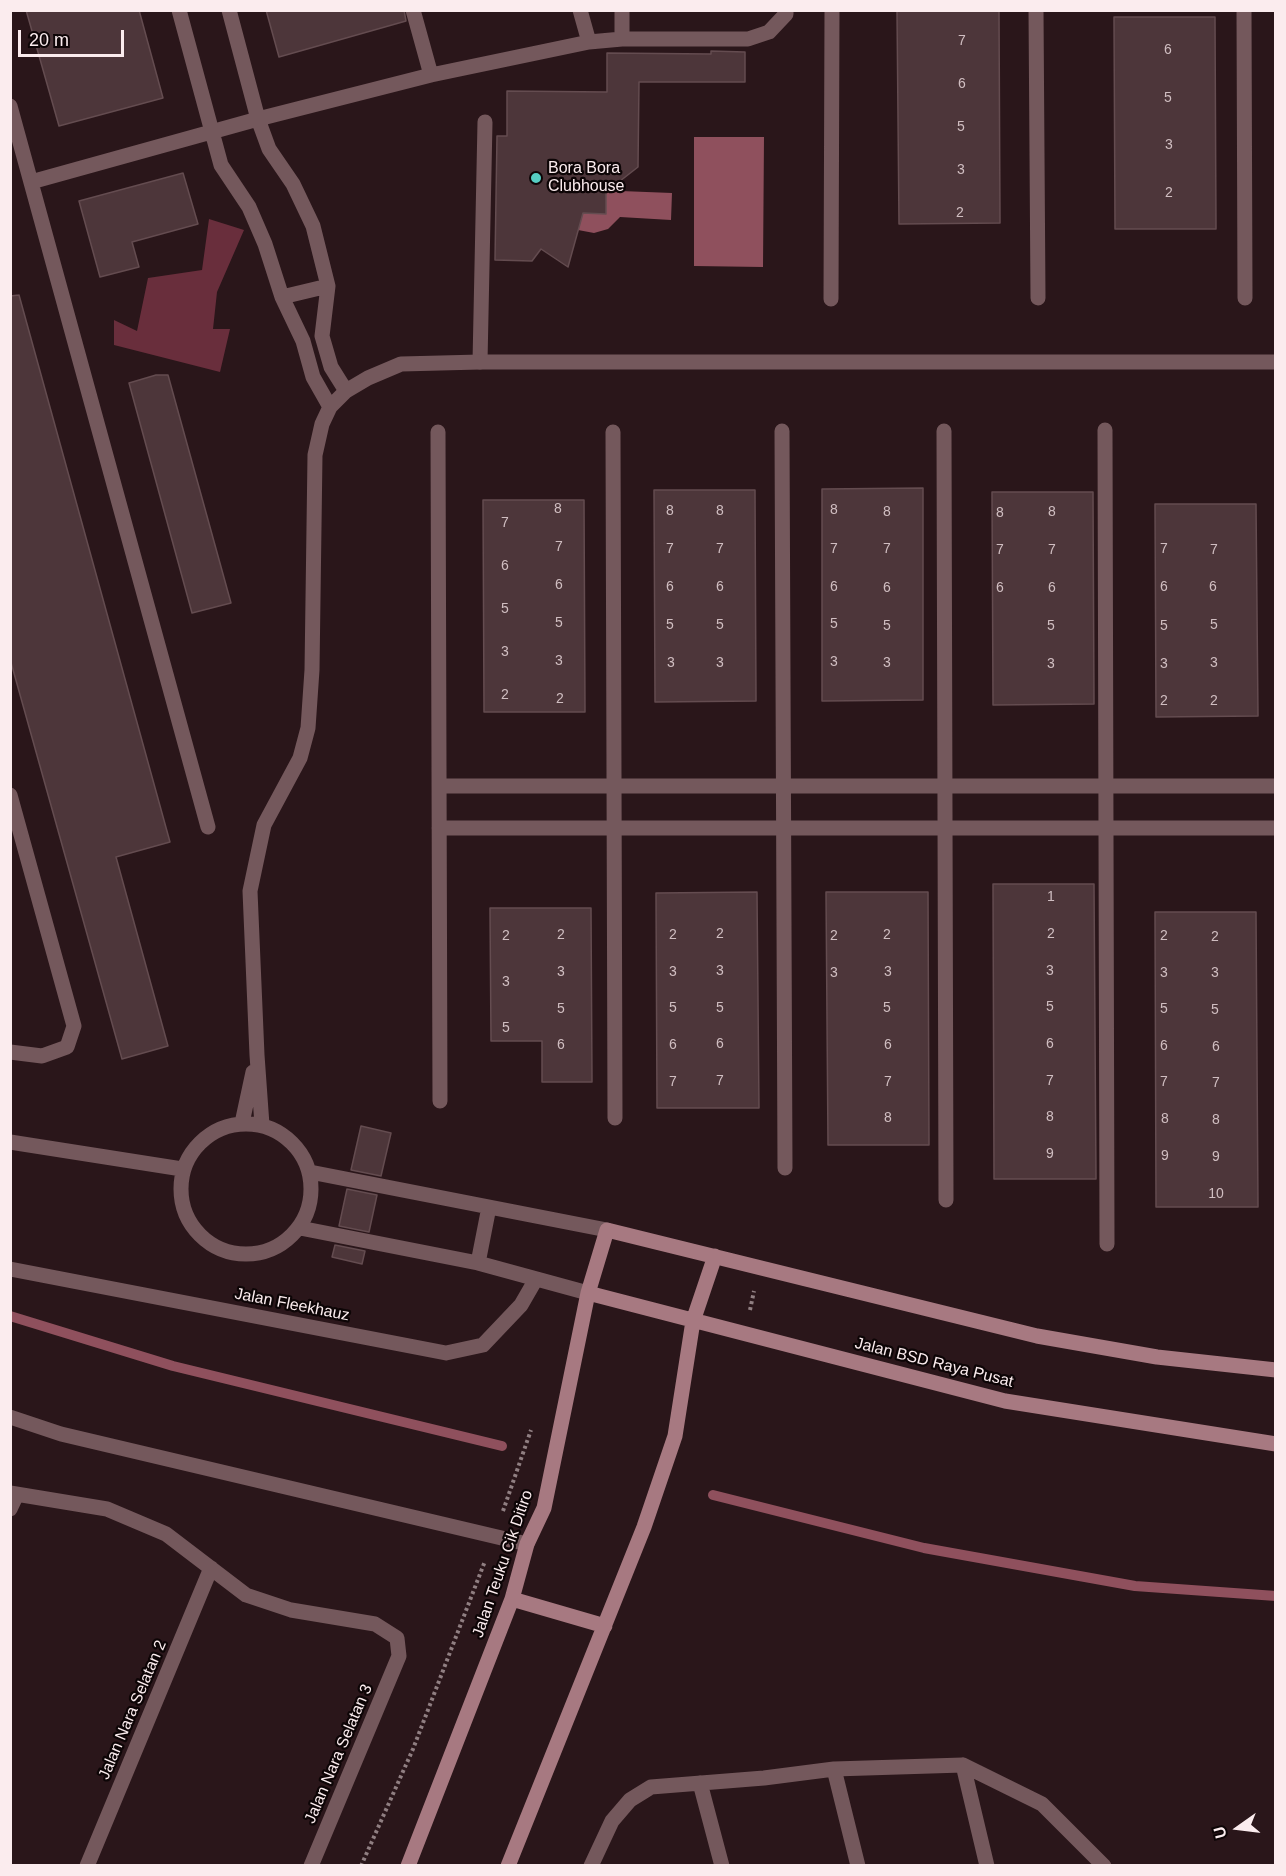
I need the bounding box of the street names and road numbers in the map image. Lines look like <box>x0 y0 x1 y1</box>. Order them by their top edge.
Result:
street label: Jalan Fleekhauz <box>233 1284 351 1326</box>
street label: Jalan BSD Raya Pusat <box>853 1334 1015 1392</box>
street label: Jalan Teuku Cik Ditiro <box>469 1488 537 1640</box>
street label: Jalan Nara Selatan 2 <box>95 1637 171 1783</box>
street label: Jalan Nara Selatan 3 <box>301 1681 377 1827</box>

